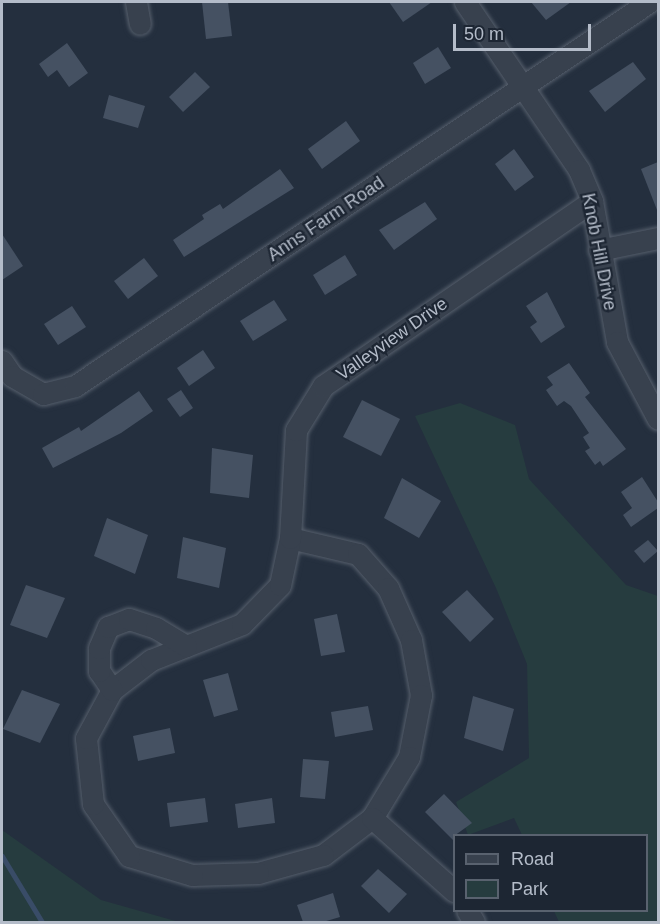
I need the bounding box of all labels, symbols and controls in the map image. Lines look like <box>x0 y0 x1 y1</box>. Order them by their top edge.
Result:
scale bar <box>456 12 594 50</box>
text: 50 m <box>464 24 504 44</box>
street label: Anns Farm Road <box>264 172 388 266</box>
street label: Knob Hill Drive <box>577 192 621 312</box>
street label: Valleyview Drive <box>332 293 452 385</box>
legend <box>453 834 648 912</box>
text: Road <box>511 849 554 869</box>
text: Park <box>511 879 548 899</box>

